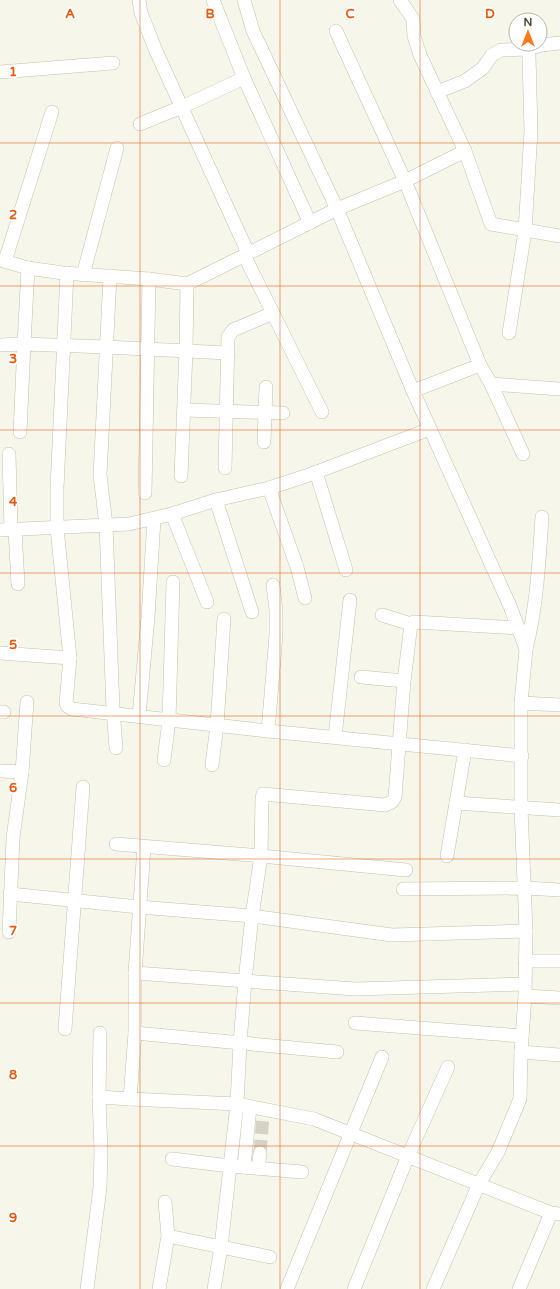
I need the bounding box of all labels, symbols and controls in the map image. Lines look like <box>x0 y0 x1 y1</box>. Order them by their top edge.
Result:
text: A <box>65 6 75 22</box>
text: B <box>205 6 215 22</box>
text: C <box>345 6 355 22</box>
text: D <box>485 6 495 22</box>
north arrow <box>508 12 548 52</box>
text: N <box>524 16 532 29</box>
text: 1 <box>9 64 17 80</box>
text: 2 <box>9 207 17 223</box>
text: 3 <box>9 351 17 367</box>
text: 4 <box>9 494 18 510</box>
text: 5 <box>9 637 17 653</box>
text: 6 <box>9 780 17 796</box>
text: 7 <box>9 923 17 939</box>
text: 8 <box>9 1067 17 1083</box>
text: 9 <box>9 1210 17 1226</box>

